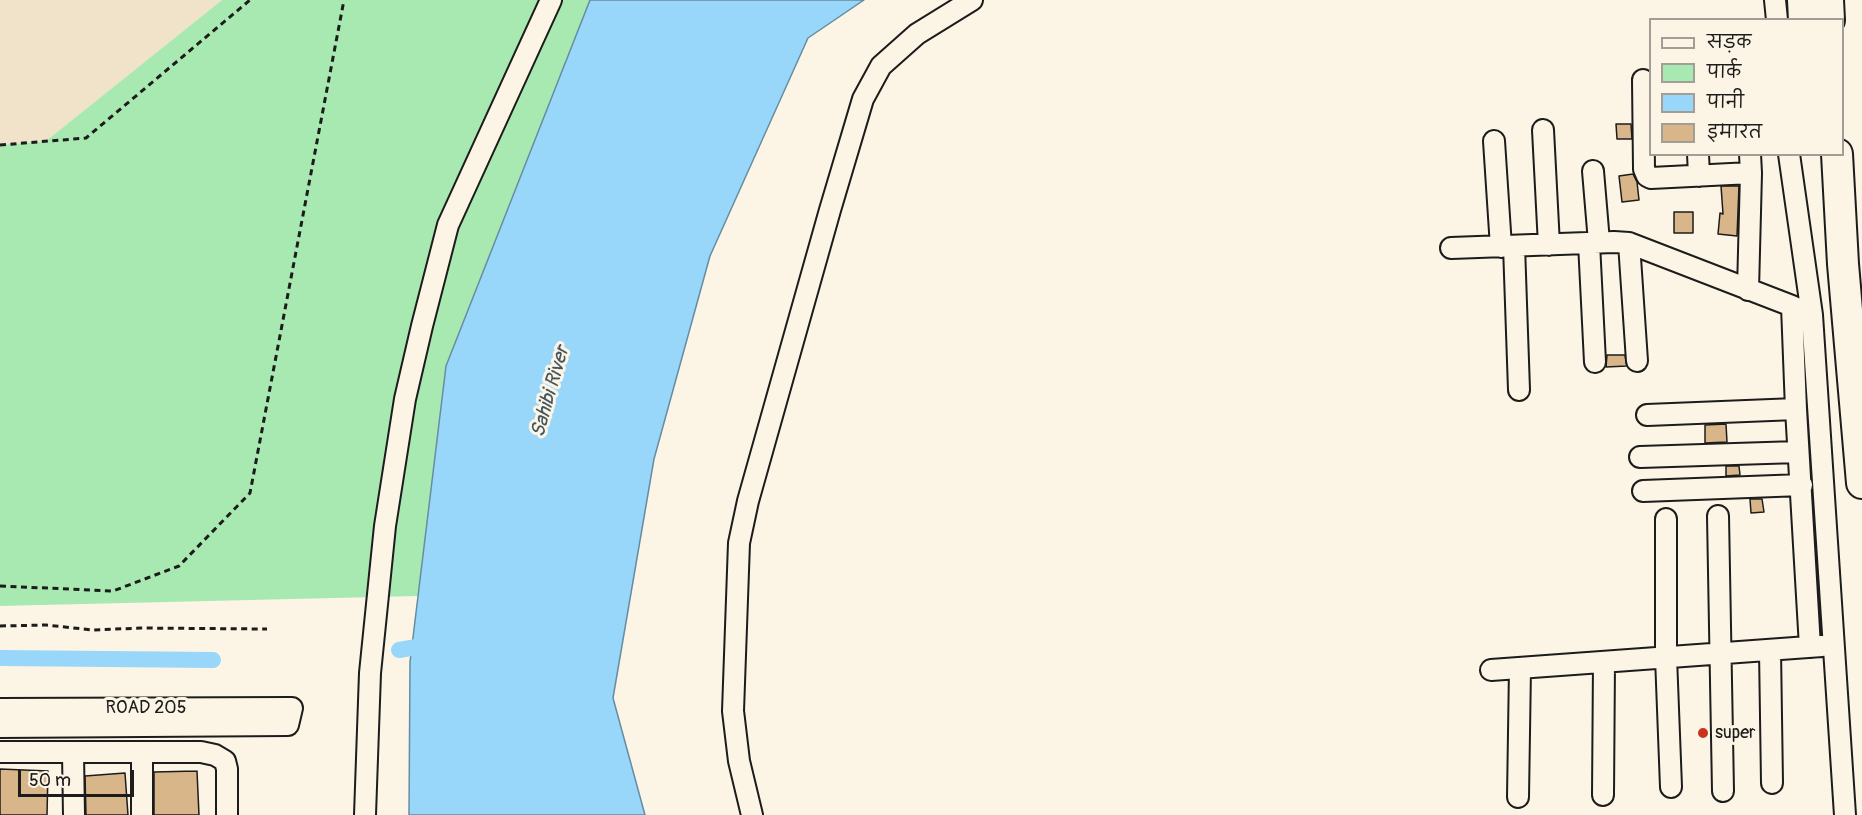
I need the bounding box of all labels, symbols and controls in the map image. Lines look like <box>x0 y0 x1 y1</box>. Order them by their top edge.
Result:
legend <box>1649 18 1844 156</box>
text: सड़क <box>1707 31 1751 54</box>
text: पार्क <box>1707 61 1741 84</box>
text: पानी <box>1707 91 1744 114</box>
text: इमारत <box>1707 121 1762 144</box>
water label: Sahibi River <box>527 344 575 440</box>
street label: ROAD 205 <box>106 697 186 719</box>
place label: super <box>1715 722 1756 744</box>
marker: super <box>1696 726 1710 740</box>
scale bar <box>21 758 136 796</box>
text: 50 m <box>29 769 71 792</box>

